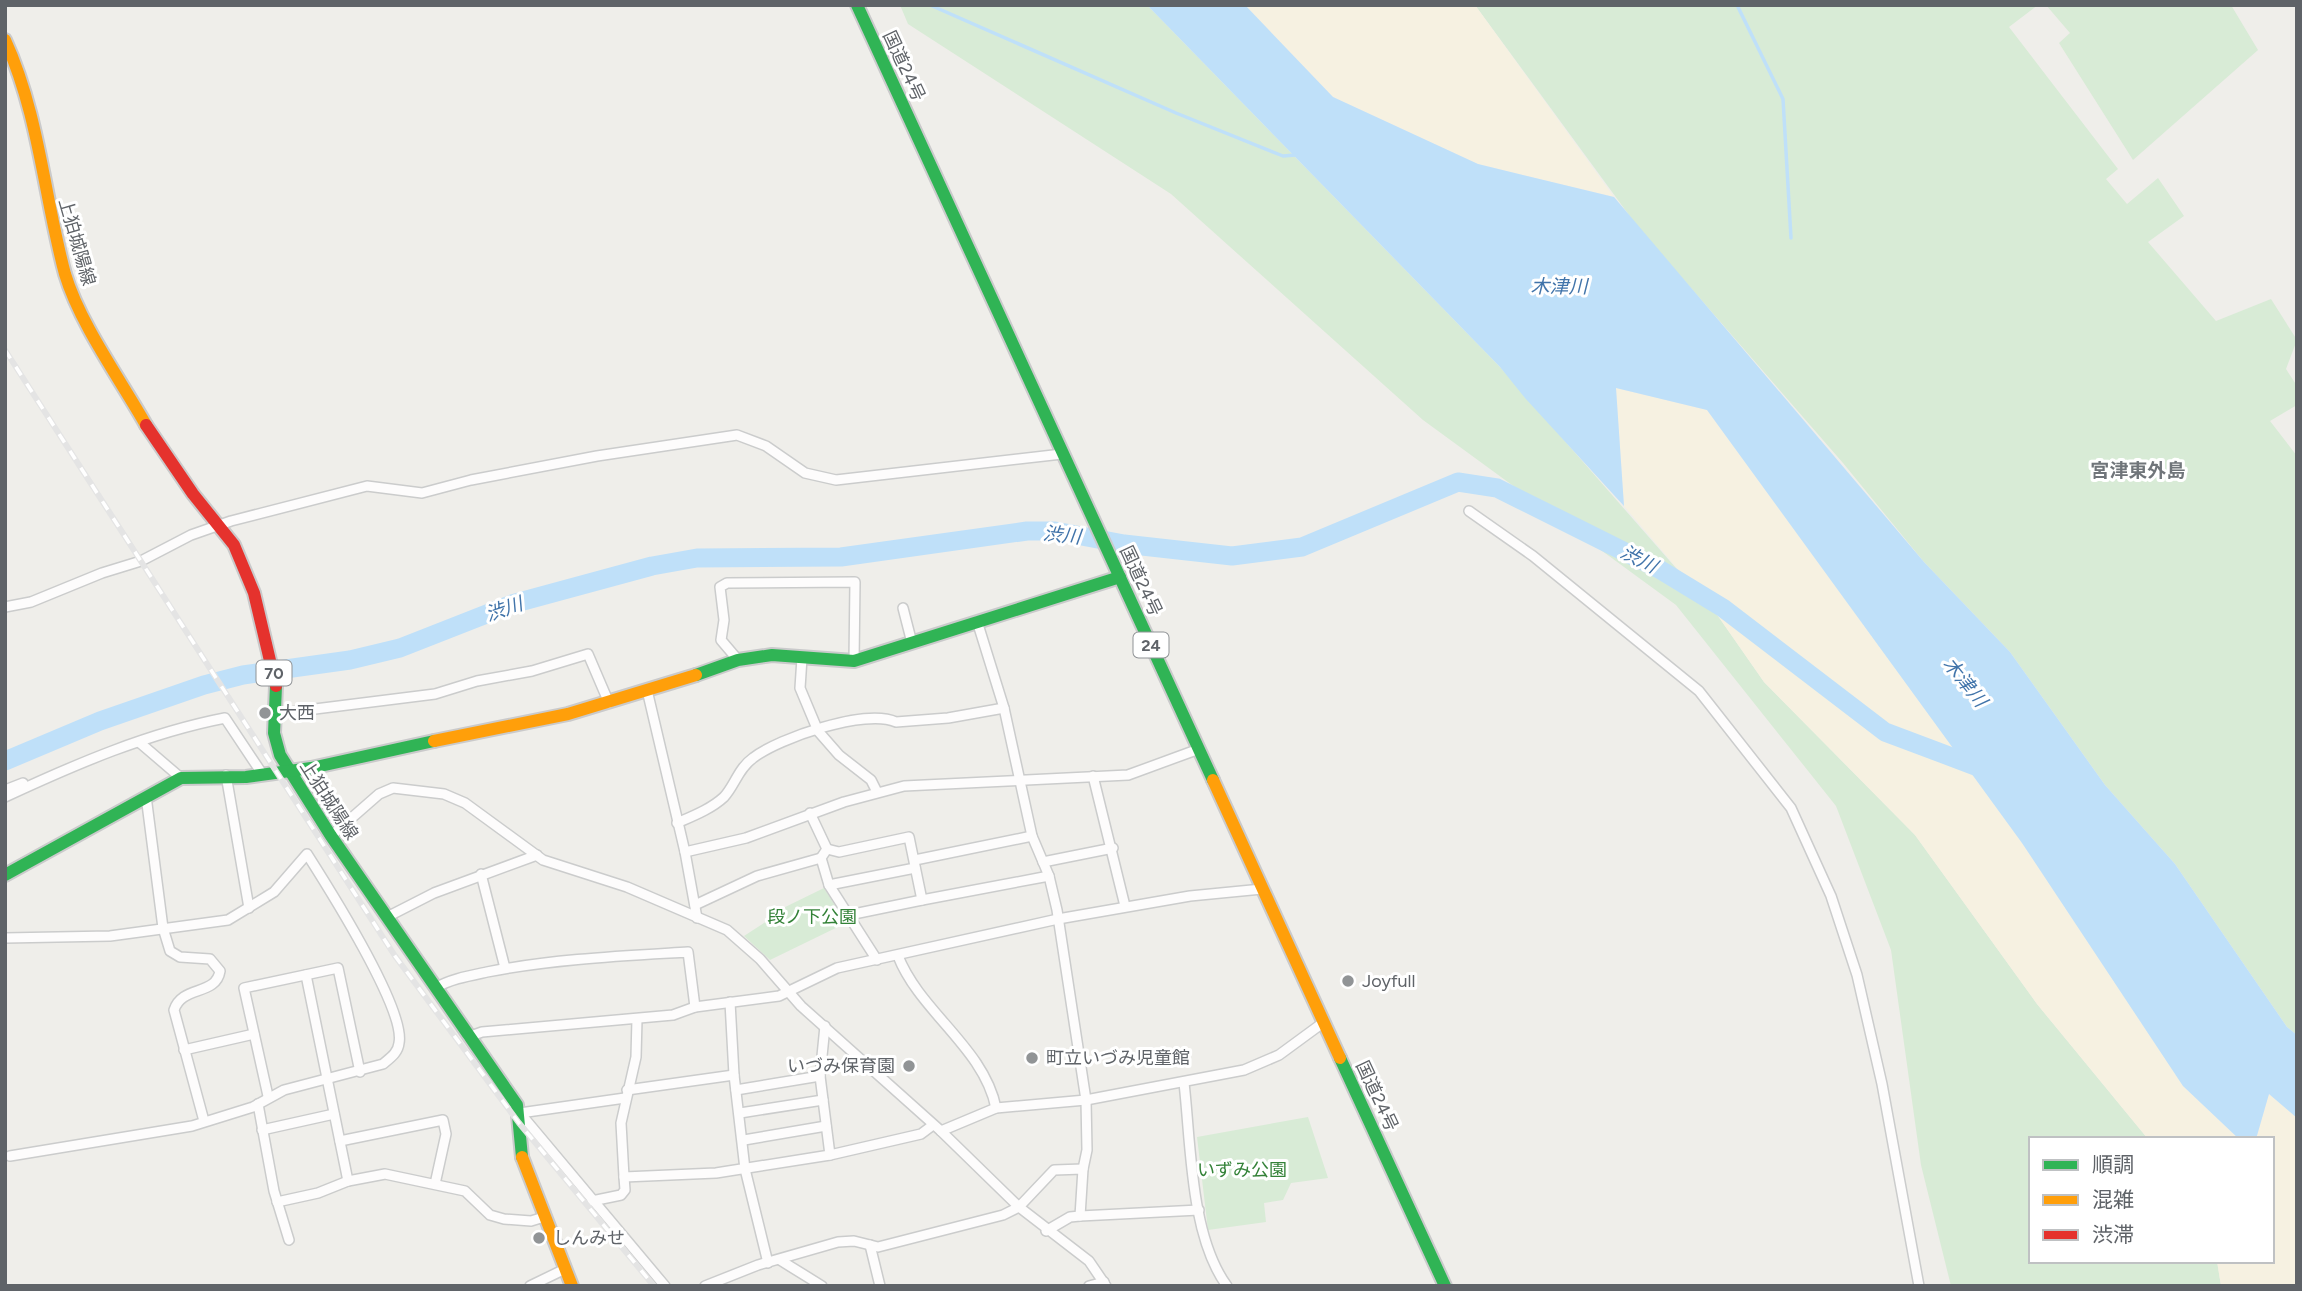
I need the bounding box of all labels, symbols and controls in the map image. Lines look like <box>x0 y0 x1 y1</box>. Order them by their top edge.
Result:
street label: 国道24号 <box>878 27 930 105</box>
street label: 上狛城陽線 <box>54 196 100 288</box>
water label: 木津川 <box>1530 275 1589 298</box>
district label: 宮津東外島 <box>2090 459 2186 482</box>
water label: 渋川 <box>1042 522 1084 549</box>
water label: 渋川 <box>1617 540 1663 579</box>
street label: 国道24号 <box>1115 542 1167 620</box>
water label: 渋川 <box>482 591 528 626</box>
road number: 24 <box>1134 632 1168 658</box>
water label: 木津川 <box>1938 653 1993 713</box>
road number: 70 <box>256 660 292 686</box>
place label: 大西 <box>279 702 315 724</box>
marker: 大西 <box>257 705 273 721</box>
street label: 上狛城陽線 <box>295 756 363 844</box>
park label: 段ノ下公園 <box>767 906 857 928</box>
place label: Joyfull <box>1362 970 1416 992</box>
marker: Joyfull <box>1340 973 1356 989</box>
place label: 町立いづみ児童館 <box>1046 1047 1190 1069</box>
marker: 町立いづみ児童館 <box>1024 1050 1040 1066</box>
place label: いづみ保育園 <box>787 1055 895 1077</box>
street label: 国道24号 <box>1351 1057 1403 1135</box>
marker: いづみ保育園 <box>901 1058 917 1074</box>
legend <box>2029 1137 2274 1263</box>
text: 順調 <box>2092 1152 2134 1177</box>
park label: いずみ公園 <box>1197 1159 1287 1181</box>
text: 混雑 <box>2092 1187 2134 1212</box>
text: 渋滞 <box>2092 1222 2134 1247</box>
place label: しんみせ <box>553 1227 625 1249</box>
marker: しんみせ <box>531 1230 547 1246</box>

